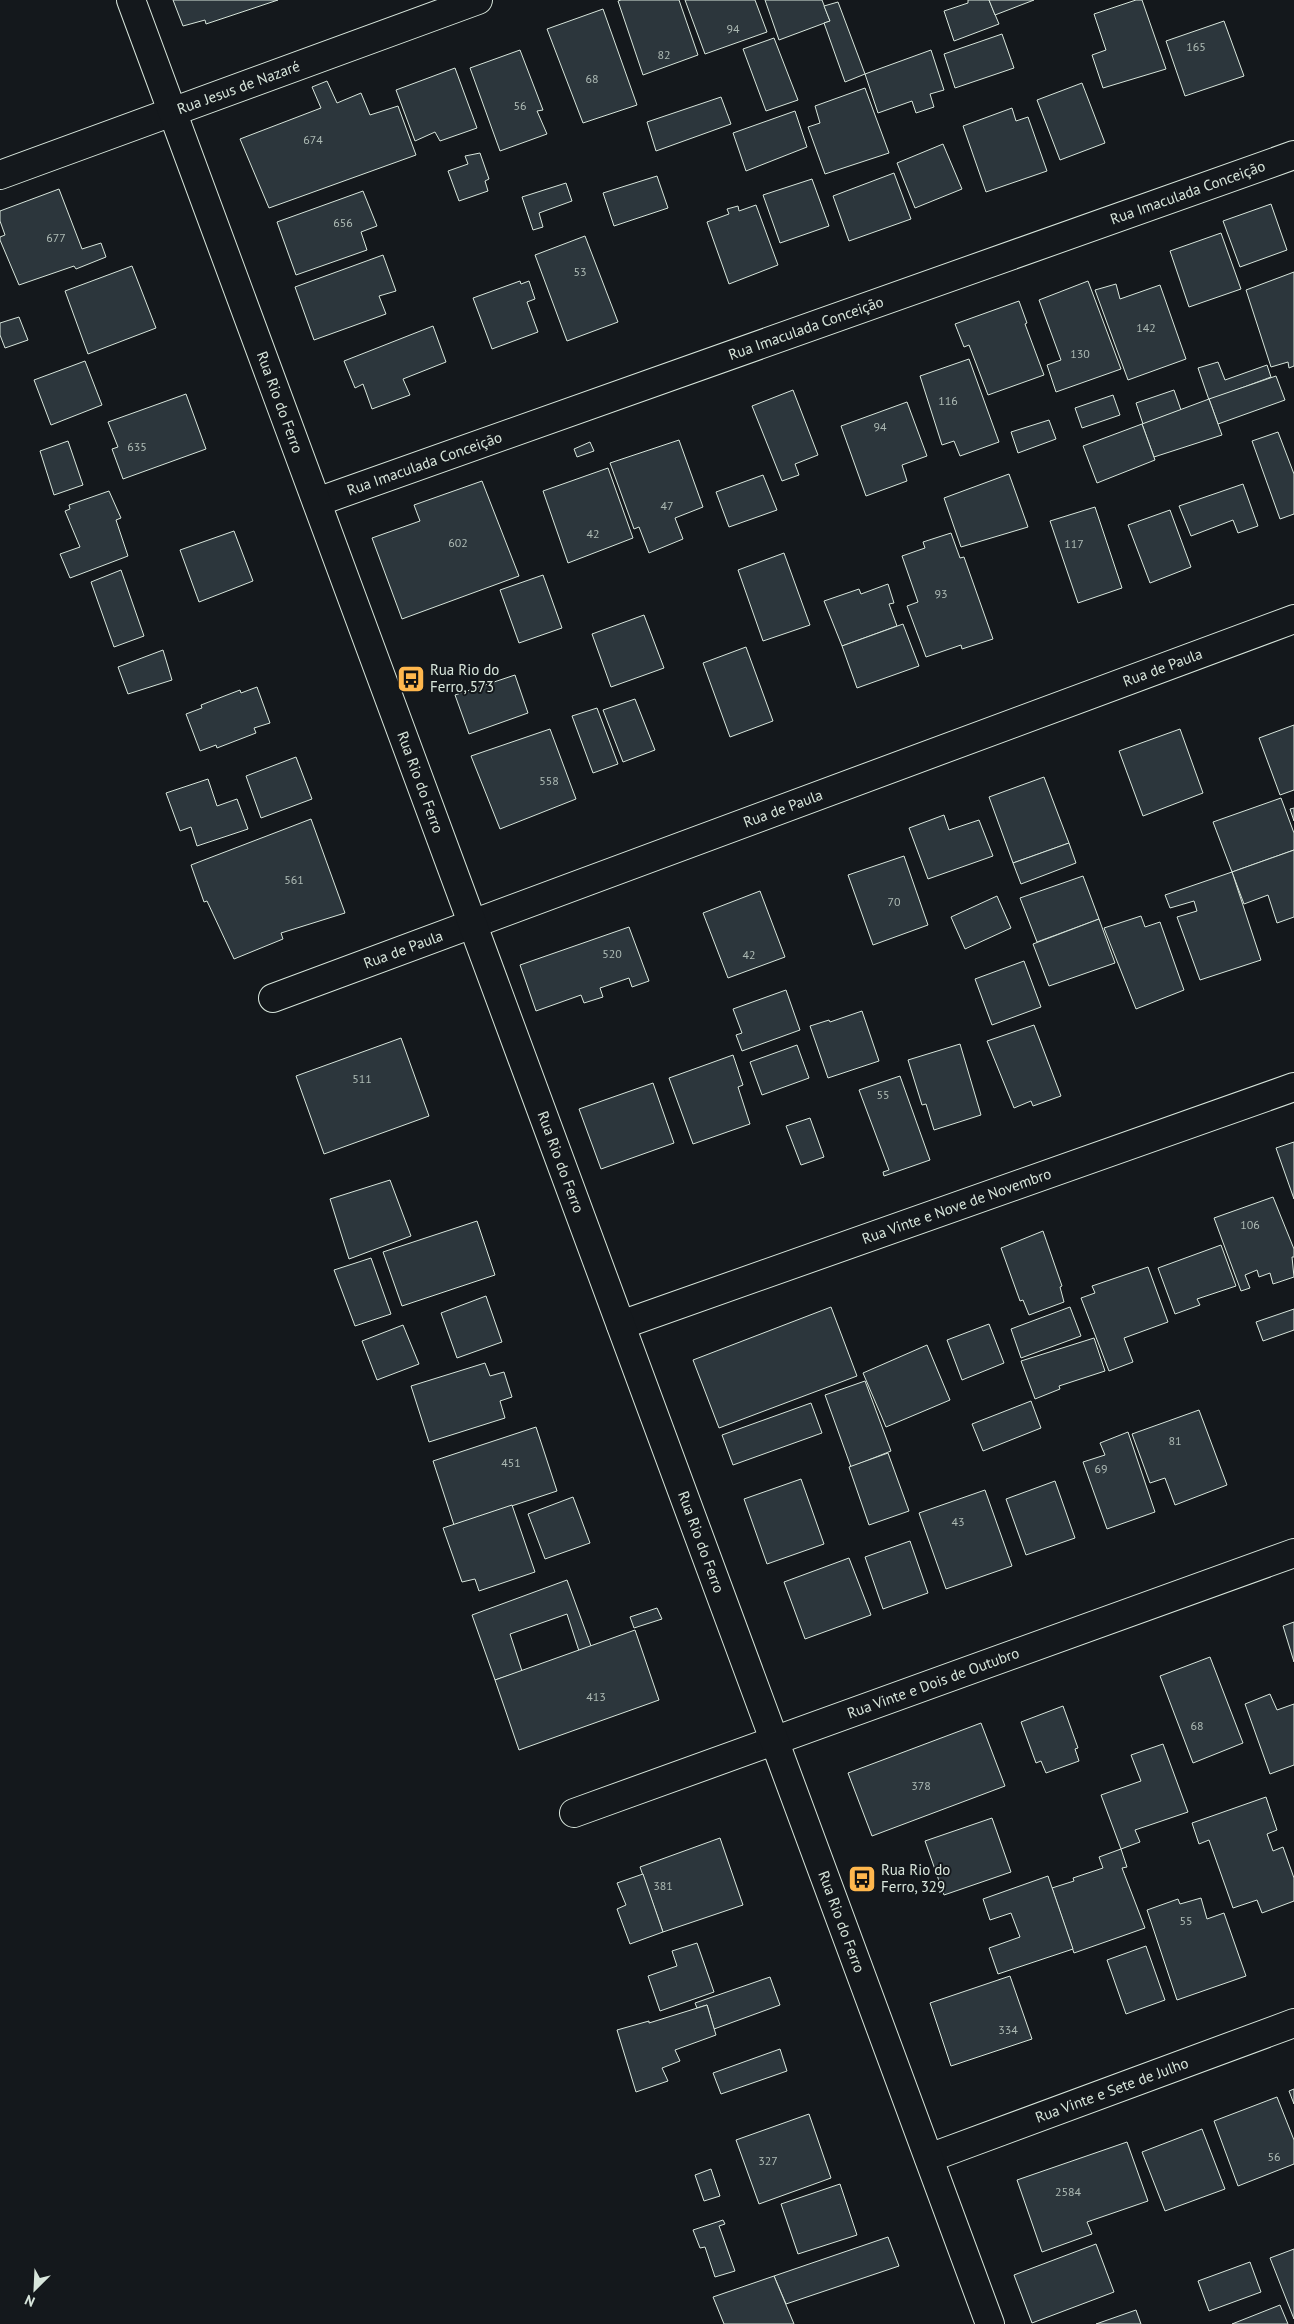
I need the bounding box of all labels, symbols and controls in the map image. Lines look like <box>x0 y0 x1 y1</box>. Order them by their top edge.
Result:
house number: 94 <box>726 21 740 36</box>
house number: 165 <box>1186 39 1206 54</box>
house number: 82 <box>657 47 671 62</box>
street label: Rua Jesus de Nazaré <box>174 56 302 118</box>
house number: 68 <box>585 71 599 86</box>
house number: 56 <box>513 98 527 113</box>
house number: 674 <box>303 132 323 147</box>
street label: Rua Imaculada Conceição <box>1107 156 1268 229</box>
house number: 656 <box>333 215 353 230</box>
house number: 677 <box>46 230 66 245</box>
house number: 53 <box>573 264 587 279</box>
street label: Rua Imaculada Conceição <box>726 292 886 364</box>
house number: 142 <box>1136 320 1156 335</box>
house number: 130 <box>1070 346 1090 361</box>
street label: Rua Rio do Ferro <box>253 349 308 456</box>
house number: 116 <box>938 393 958 408</box>
house number: 94 <box>873 419 887 434</box>
street label: Rua Imaculada Conceição <box>344 427 504 500</box>
house number: 635 <box>127 439 147 454</box>
house number: 47 <box>660 498 674 513</box>
house number: 42 <box>586 526 600 541</box>
house number: 602 <box>448 535 468 550</box>
house number: 117 <box>1064 536 1084 551</box>
house number: 93 <box>934 586 948 601</box>
street label: Rua de Paula <box>1120 644 1205 691</box>
place label: Rua Rio do Ferro, 573 <box>430 660 499 696</box>
bus stop icon: Rua Rio do Ferro, 573 <box>396 664 426 694</box>
street label: Rua Rio do Ferro <box>393 729 448 836</box>
house number: 558 <box>539 773 559 788</box>
street label: Rua de Paula <box>740 785 825 832</box>
house number: 561 <box>284 872 304 887</box>
house number: 70 <box>887 894 901 909</box>
street label: Rua de Paula <box>361 926 446 973</box>
house number: 520 <box>602 946 622 961</box>
house number: 42 <box>742 947 756 962</box>
house number: 511 <box>352 1071 372 1086</box>
house number: 55 <box>876 1087 890 1102</box>
street label: Rua Rio do Ferro <box>534 1108 589 1216</box>
street label: Rua Vinte e Nove de Novembro <box>859 1164 1054 1248</box>
house number: 106 <box>1240 1217 1260 1232</box>
house number: 81 <box>1168 1433 1182 1448</box>
house number: 451 <box>501 1455 521 1470</box>
house number: 69 <box>1094 1461 1108 1476</box>
street label: Rua Rio do Ferro <box>674 1488 729 1595</box>
house number: 43 <box>951 1514 965 1529</box>
street label: Rua Vinte e Dois de Outubro <box>844 1643 1022 1723</box>
house number: 413 <box>586 1689 606 1704</box>
house number: 68 <box>1190 1718 1204 1733</box>
house number: 378 <box>911 1778 931 1793</box>
place label: Rua Rio do Ferro, 329 <box>881 1860 950 1896</box>
bus stop icon: Rua Rio do Ferro, 329 <box>847 1864 877 1894</box>
street label: Rua Rio do Ferro <box>814 1868 869 1975</box>
house number: 381 <box>653 1878 673 1893</box>
house number: 55 <box>1179 1913 1193 1928</box>
house number: 334 <box>998 2022 1018 2037</box>
street label: Rua Vinte e Sete de Julho <box>1033 2053 1191 2127</box>
house number: 56 <box>1267 2149 1281 2164</box>
house number: 327 <box>758 2153 778 2168</box>
house number: 2584 <box>1055 2184 1082 2199</box>
north arrow <box>10 2264 60 2314</box>
text: N <box>22 2291 38 2311</box>

